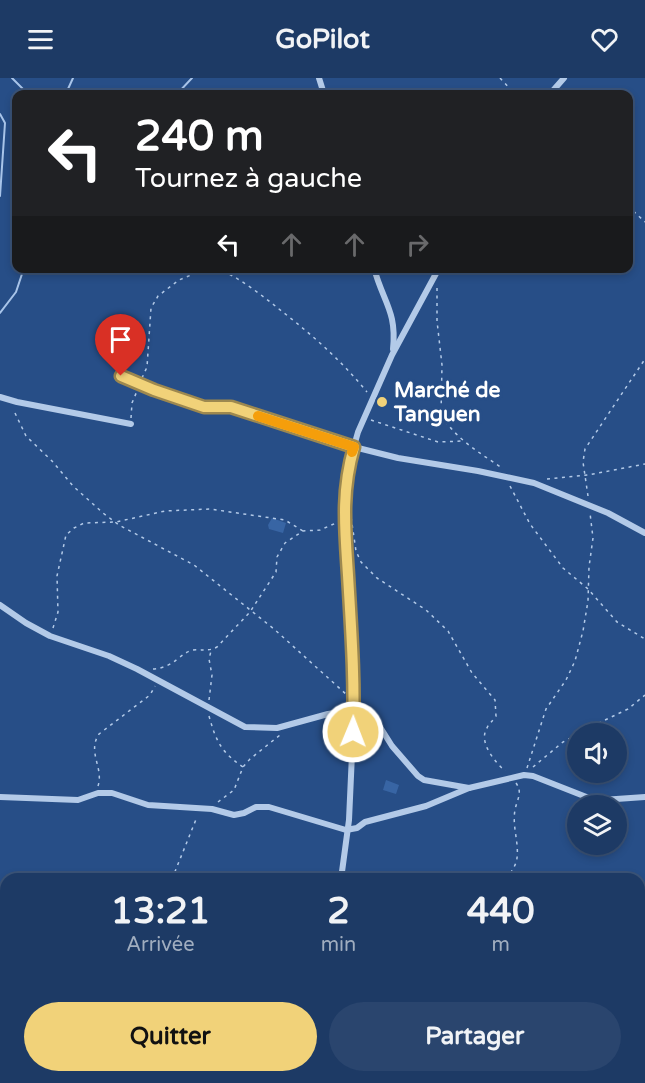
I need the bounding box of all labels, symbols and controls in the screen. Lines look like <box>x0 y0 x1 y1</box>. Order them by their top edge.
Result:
icon: menu <box>24 23 57 56</box>
text: GoPilot <box>275 23 370 56</box>
icon: heart <box>588 23 621 56</box>
text: 240 m <box>135 111 264 162</box>
icon: left <box>36 114 114 192</box>
text: Tournez à gauche <box>135 162 362 195</box>
icon: left <box>212 228 245 261</box>
icon: ahead <box>275 228 308 261</box>
icon: ahead <box>338 228 371 261</box>
icon: right <box>401 228 434 261</box>
pin <box>95 314 146 376</box>
icon: arrive <box>104 323 137 356</box>
place label: Marché de Tanguen <box>393 378 500 427</box>
marker: Marché de Tanguen <box>375 395 389 409</box>
position arrow <box>321 700 385 764</box>
map controls <box>567 723 627 855</box>
button: sound <box>567 723 627 783</box>
button: layers <box>567 795 627 855</box>
text: 13:21 <box>110 890 210 933</box>
text: 2 <box>327 890 350 933</box>
text: 440 <box>467 890 535 933</box>
text: Arrivée <box>126 933 194 957</box>
text: min <box>321 933 356 957</box>
text: m <box>491 933 510 957</box>
button: Quitter <box>24 1002 317 1071</box>
button: Partager <box>329 1002 621 1071</box>

